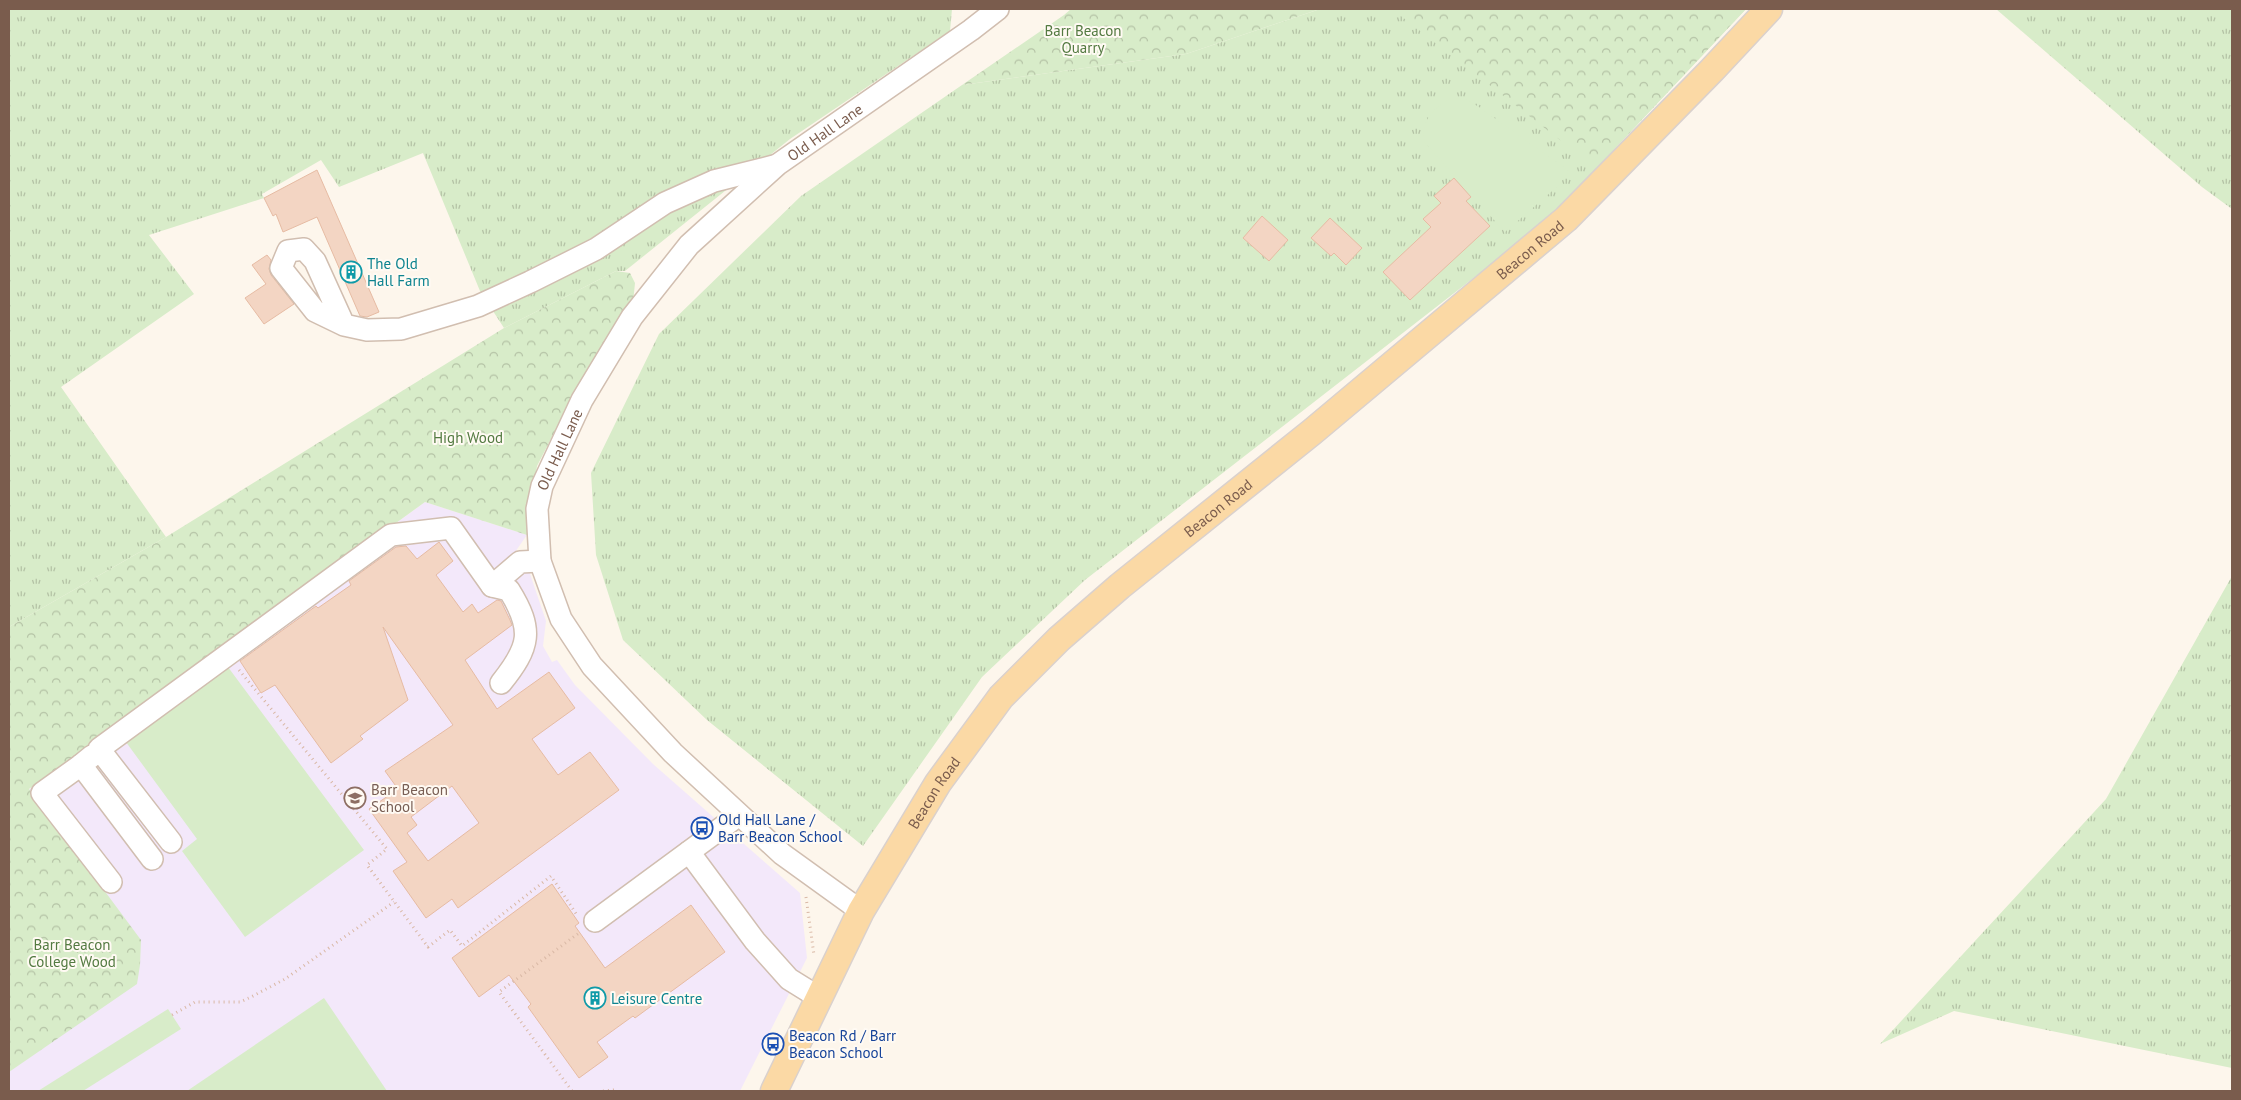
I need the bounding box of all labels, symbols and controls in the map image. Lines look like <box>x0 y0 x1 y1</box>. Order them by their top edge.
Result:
park label: Barr Beacon Quarry <box>1045 21 1121 57</box>
street label: Old Hall Lane <box>783 99 866 165</box>
street label: Beacon Road <box>1492 216 1567 283</box>
place label: The Old Hall Farm <box>367 254 430 290</box>
building icon: The Old Hall Farm <box>339 260 363 284</box>
street label: Old Hall Lane <box>532 405 586 493</box>
park label: High Wood <box>433 428 503 447</box>
street label: Beacon Road <box>1180 474 1256 541</box>
street label: Beacon Road <box>903 752 964 832</box>
place label: Barr Beacon School <box>371 780 448 816</box>
school or university icon: Barr Beacon School <box>343 786 367 810</box>
place label: Old Hall Lane / Barr Beacon School <box>718 810 843 846</box>
bus stop icon: Old Hall Lane / Barr Beacon School <box>690 816 714 840</box>
park label: Barr Beacon College Wood <box>28 935 116 971</box>
building icon: Leisure Centre <box>583 986 607 1010</box>
place label: Leisure Centre <box>611 989 702 1008</box>
place label: Beacon Rd / Barr Beacon School <box>789 1026 896 1062</box>
bus stop icon: Beacon Rd / Barr Beacon School <box>761 1032 785 1056</box>

